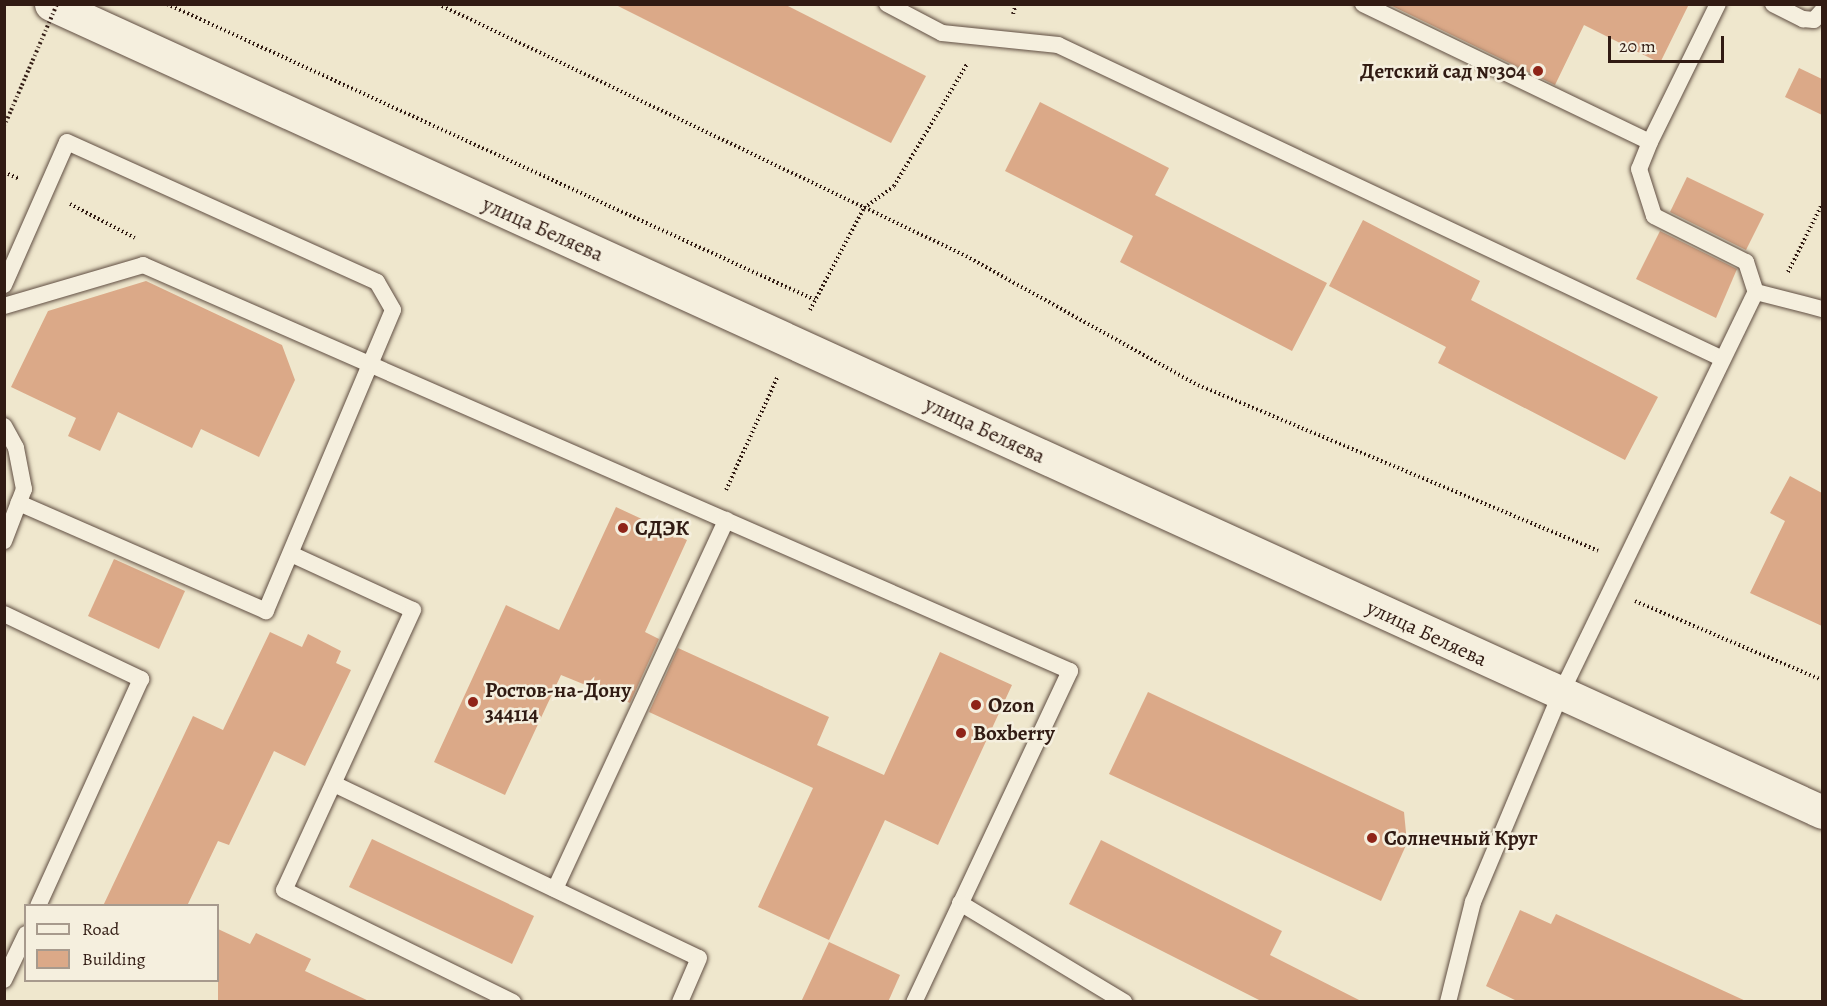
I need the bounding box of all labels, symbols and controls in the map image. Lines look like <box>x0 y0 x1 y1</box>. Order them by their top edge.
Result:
scale bar <box>1611 24 1726 62</box>
text: 20 m <box>1619 34 1656 58</box>
place label: Детский сад №304 <box>1360 58 1526 84</box>
marker: Детский сад №304 <box>1531 64 1545 78</box>
street label: улица Беляева <box>479 191 607 267</box>
street label: улица Беляева <box>921 391 1049 469</box>
place label: СДЭК <box>635 515 689 541</box>
marker: СДЭК <box>616 521 630 535</box>
street label: улица Беляева <box>1363 594 1491 672</box>
place label: Ростов-на-Дону 344114 <box>485 677 631 727</box>
place label: Ozon <box>988 692 1034 718</box>
marker: Ростов-на-Дону 344114 <box>466 695 480 709</box>
marker: Ozon <box>969 698 983 712</box>
place label: Boxberry <box>973 720 1055 746</box>
marker: Boxberry <box>954 726 968 740</box>
place label: Солнечный Круг <box>1384 825 1538 851</box>
marker: Солнечный Круг <box>1365 831 1379 845</box>
legend <box>24 904 219 982</box>
text: Road <box>82 917 119 941</box>
text: Building <box>82 947 146 971</box>

